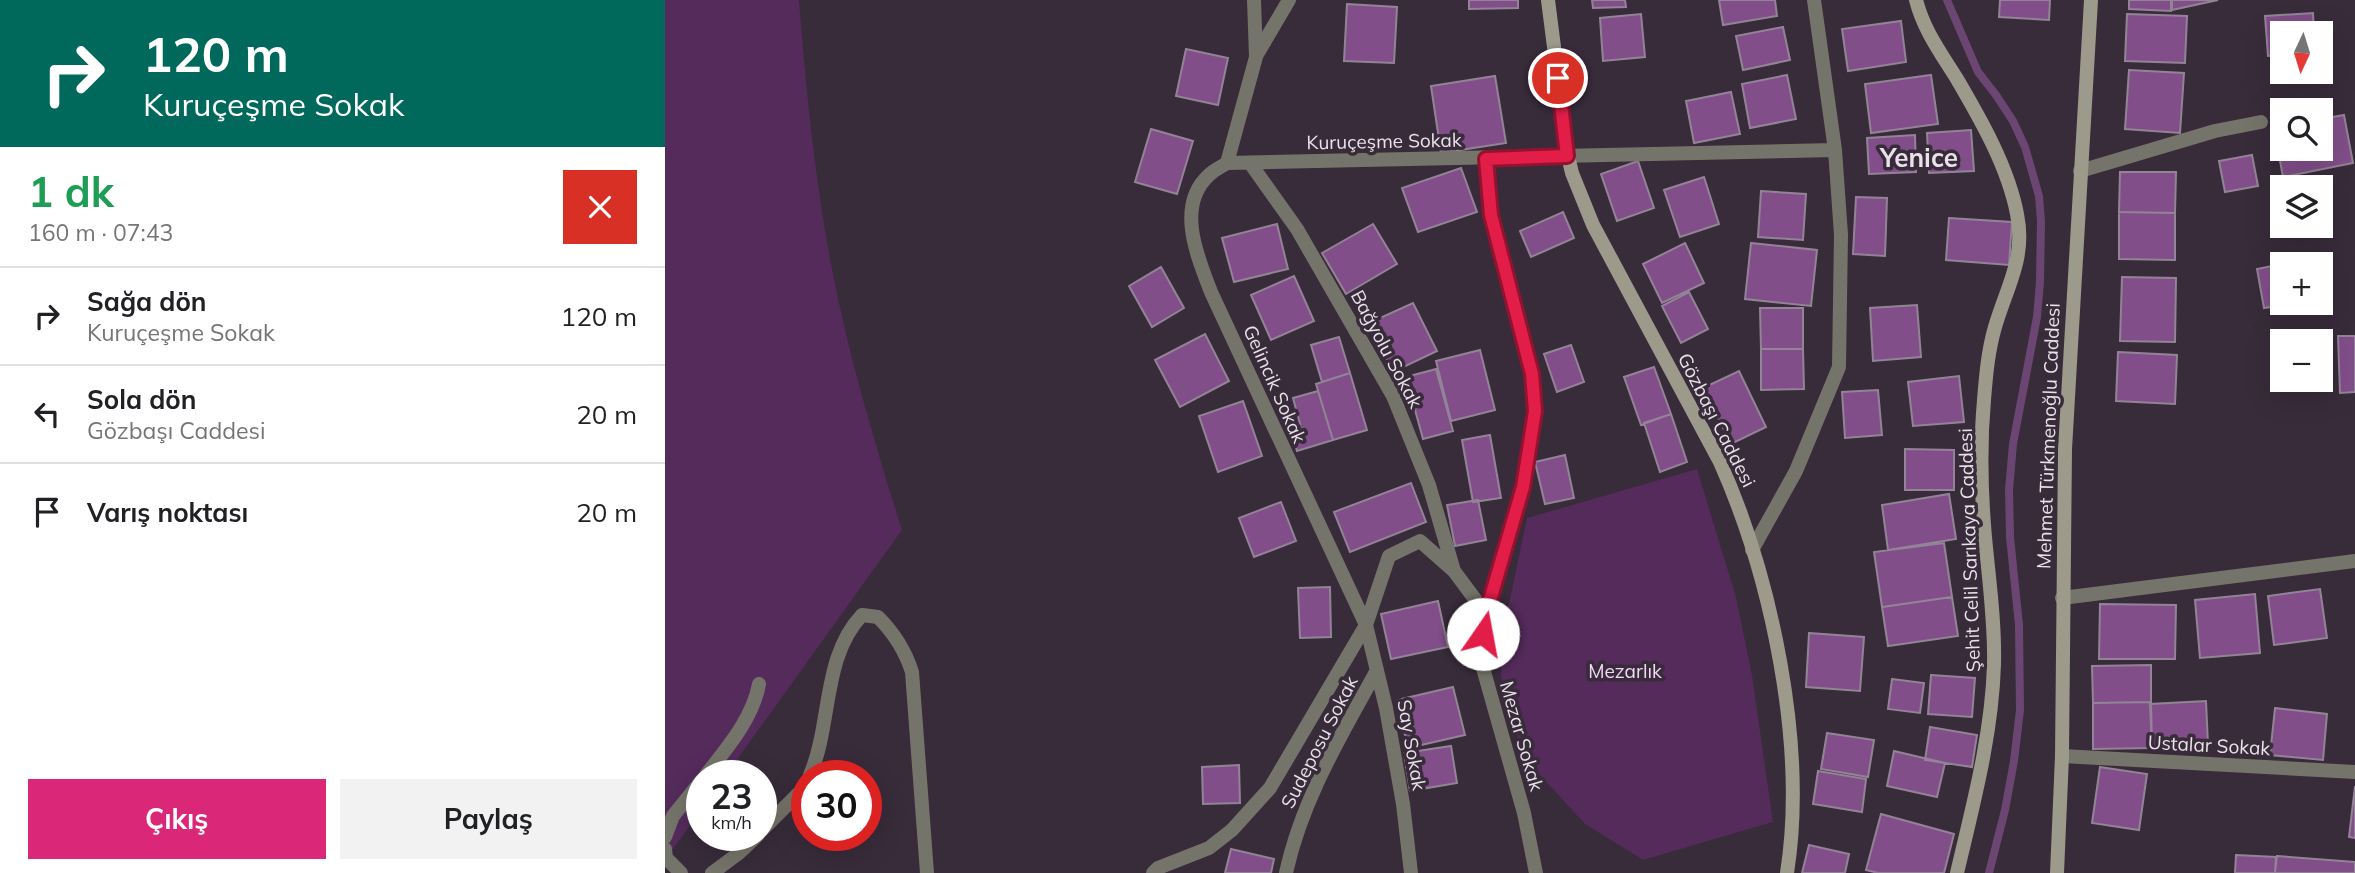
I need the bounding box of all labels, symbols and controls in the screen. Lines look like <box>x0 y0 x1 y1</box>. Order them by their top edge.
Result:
north arrow <box>2270 21 2333 84</box>
map controls <box>2270 21 2333 392</box>
text: 120 m <box>143 23 289 84</box>
icon: right <box>28 28 119 119</box>
pin <box>1528 48 1588 108</box>
icon: arrive <box>1539 59 1577 97</box>
text: Kuruçeşme Sokak <box>143 84 404 124</box>
button: search <box>2270 98 2333 161</box>
street label: Kuruçeşme Sokak <box>1306 128 1462 154</box>
district label: Yenice <box>1879 141 1958 174</box>
text: 1 dk <box>28 165 114 218</box>
button: close <box>563 170 637 244</box>
button: layers <box>2270 175 2333 238</box>
text: 160 m · 07:43 <box>28 218 173 247</box>
button: + <box>2270 252 2333 315</box>
text: Sağa dön <box>87 285 207 318</box>
street label: Bağyolu Sokak <box>1346 286 1428 412</box>
icon: right <box>28 297 66 335</box>
text: 120 m <box>561 300 637 333</box>
street label: Mehmet Türkmenoğlu Caddesi <box>2031 303 2065 569</box>
text: Kuruçeşme Sokak <box>87 318 275 347</box>
street label: Gelincik Sokak <box>1238 321 1312 447</box>
button: − <box>2270 329 2333 392</box>
street label: Gözbaşı Caddesi <box>1673 349 1761 491</box>
text: Sola dön <box>87 383 196 416</box>
icon: left <box>28 395 66 433</box>
text: 20 m <box>576 398 637 431</box>
text: Gözbaşı Caddesi <box>87 416 265 445</box>
street label: Şehit Celil Sarıkaya Caddesi <box>1953 428 1985 672</box>
icon: arrive <box>28 493 66 531</box>
text: Varış noktası <box>87 496 248 529</box>
text: 20 m <box>576 496 637 529</box>
position arrow <box>1446 597 1520 671</box>
park label: Mezarlık <box>1588 659 1662 683</box>
street label: Sudeposu Sokak <box>1275 671 1363 812</box>
street label: Mezar Sokak <box>1495 678 1549 794</box>
street label: Say Sokak <box>1392 698 1432 792</box>
street label: Ustalar Sokak <box>2147 730 2271 760</box>
speed limit sign: 30 <box>791 760 882 851</box>
text: 23 <box>710 774 753 818</box>
button: Çıkış <box>28 779 326 859</box>
button: Paylaş <box>340 779 637 859</box>
text: km/h <box>711 811 752 834</box>

